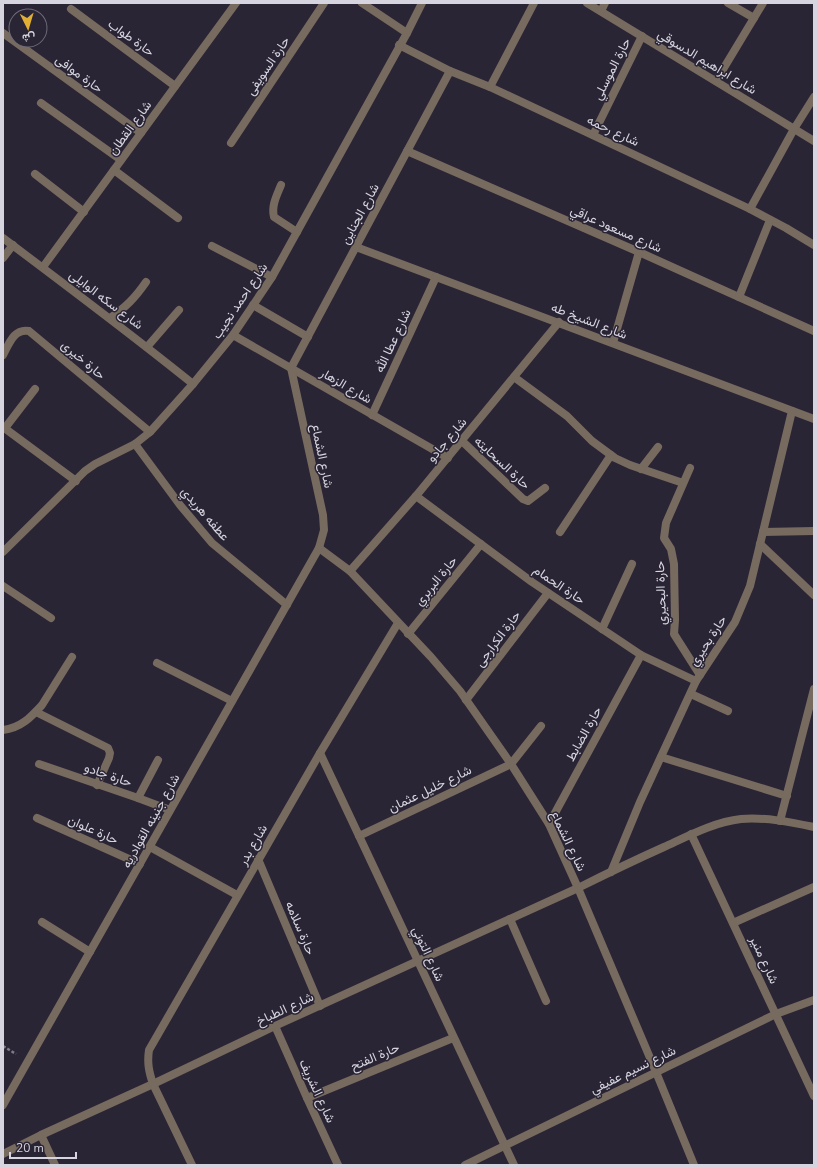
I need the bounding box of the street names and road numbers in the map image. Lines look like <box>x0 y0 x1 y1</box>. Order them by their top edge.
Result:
street label: حارة طواب <box>104 15 158 61</box>
street label: شارع ابراهيم الدسوقي <box>653 25 760 100</box>
street label: حارة السويفى <box>242 33 294 99</box>
street label: حارة الموسلي <box>589 34 636 104</box>
street label: حارة موافى <box>51 51 107 98</box>
street label: شارع القطان <box>104 97 156 159</box>
street label: شارع رحمه <box>584 111 642 151</box>
street label: شارع الجناين <box>336 180 384 248</box>
street label: شارع مسعود عراقي <box>567 201 665 258</box>
street label: شارع احمد نجيب <box>208 259 272 343</box>
street label: شارع سكه الوايلى <box>65 266 147 334</box>
street label: شارع الشيخ طه <box>548 298 630 344</box>
street label: شارع عطا الله <box>370 306 416 376</box>
street label: حارة خيرى <box>57 336 109 384</box>
street label: شارع الزهار <box>316 363 375 408</box>
street label: شارع جادو <box>423 414 471 466</box>
street label: شارع الشماع <box>306 422 338 490</box>
street label: حارة السحايته <box>470 432 534 494</box>
street label: عطفه هريدي <box>176 483 234 546</box>
street label: حارة البربري <box>410 552 462 610</box>
street label: حارة البحيري <box>651 560 672 626</box>
street label: حارة الحمام <box>529 561 589 609</box>
street label: حارة الكرارجى <box>471 607 525 671</box>
street label: حارة بحيري <box>685 612 732 670</box>
street label: حارة الضابط <box>562 703 607 765</box>
street label: حارة جادو <box>82 759 134 792</box>
street label: شارع خليل عثمان <box>385 761 475 817</box>
street label: شارع جنينه القوادريه <box>118 771 184 871</box>
street label: شارع الشماع <box>546 808 590 874</box>
street label: حارة علوان <box>65 811 121 849</box>
street label: شارع بدر <box>234 821 272 870</box>
street label: حارة سلامه <box>281 898 319 958</box>
street label: شارع التوني <box>407 924 449 985</box>
street label: شارع منير <box>745 932 783 987</box>
street label: شارع الطباخ <box>253 988 317 1030</box>
street label: حارة الفتح <box>348 1038 403 1075</box>
street label: شارع نسيم عفيفي <box>587 1041 679 1099</box>
street label: شارع الشريف <box>294 1056 340 1126</box>

